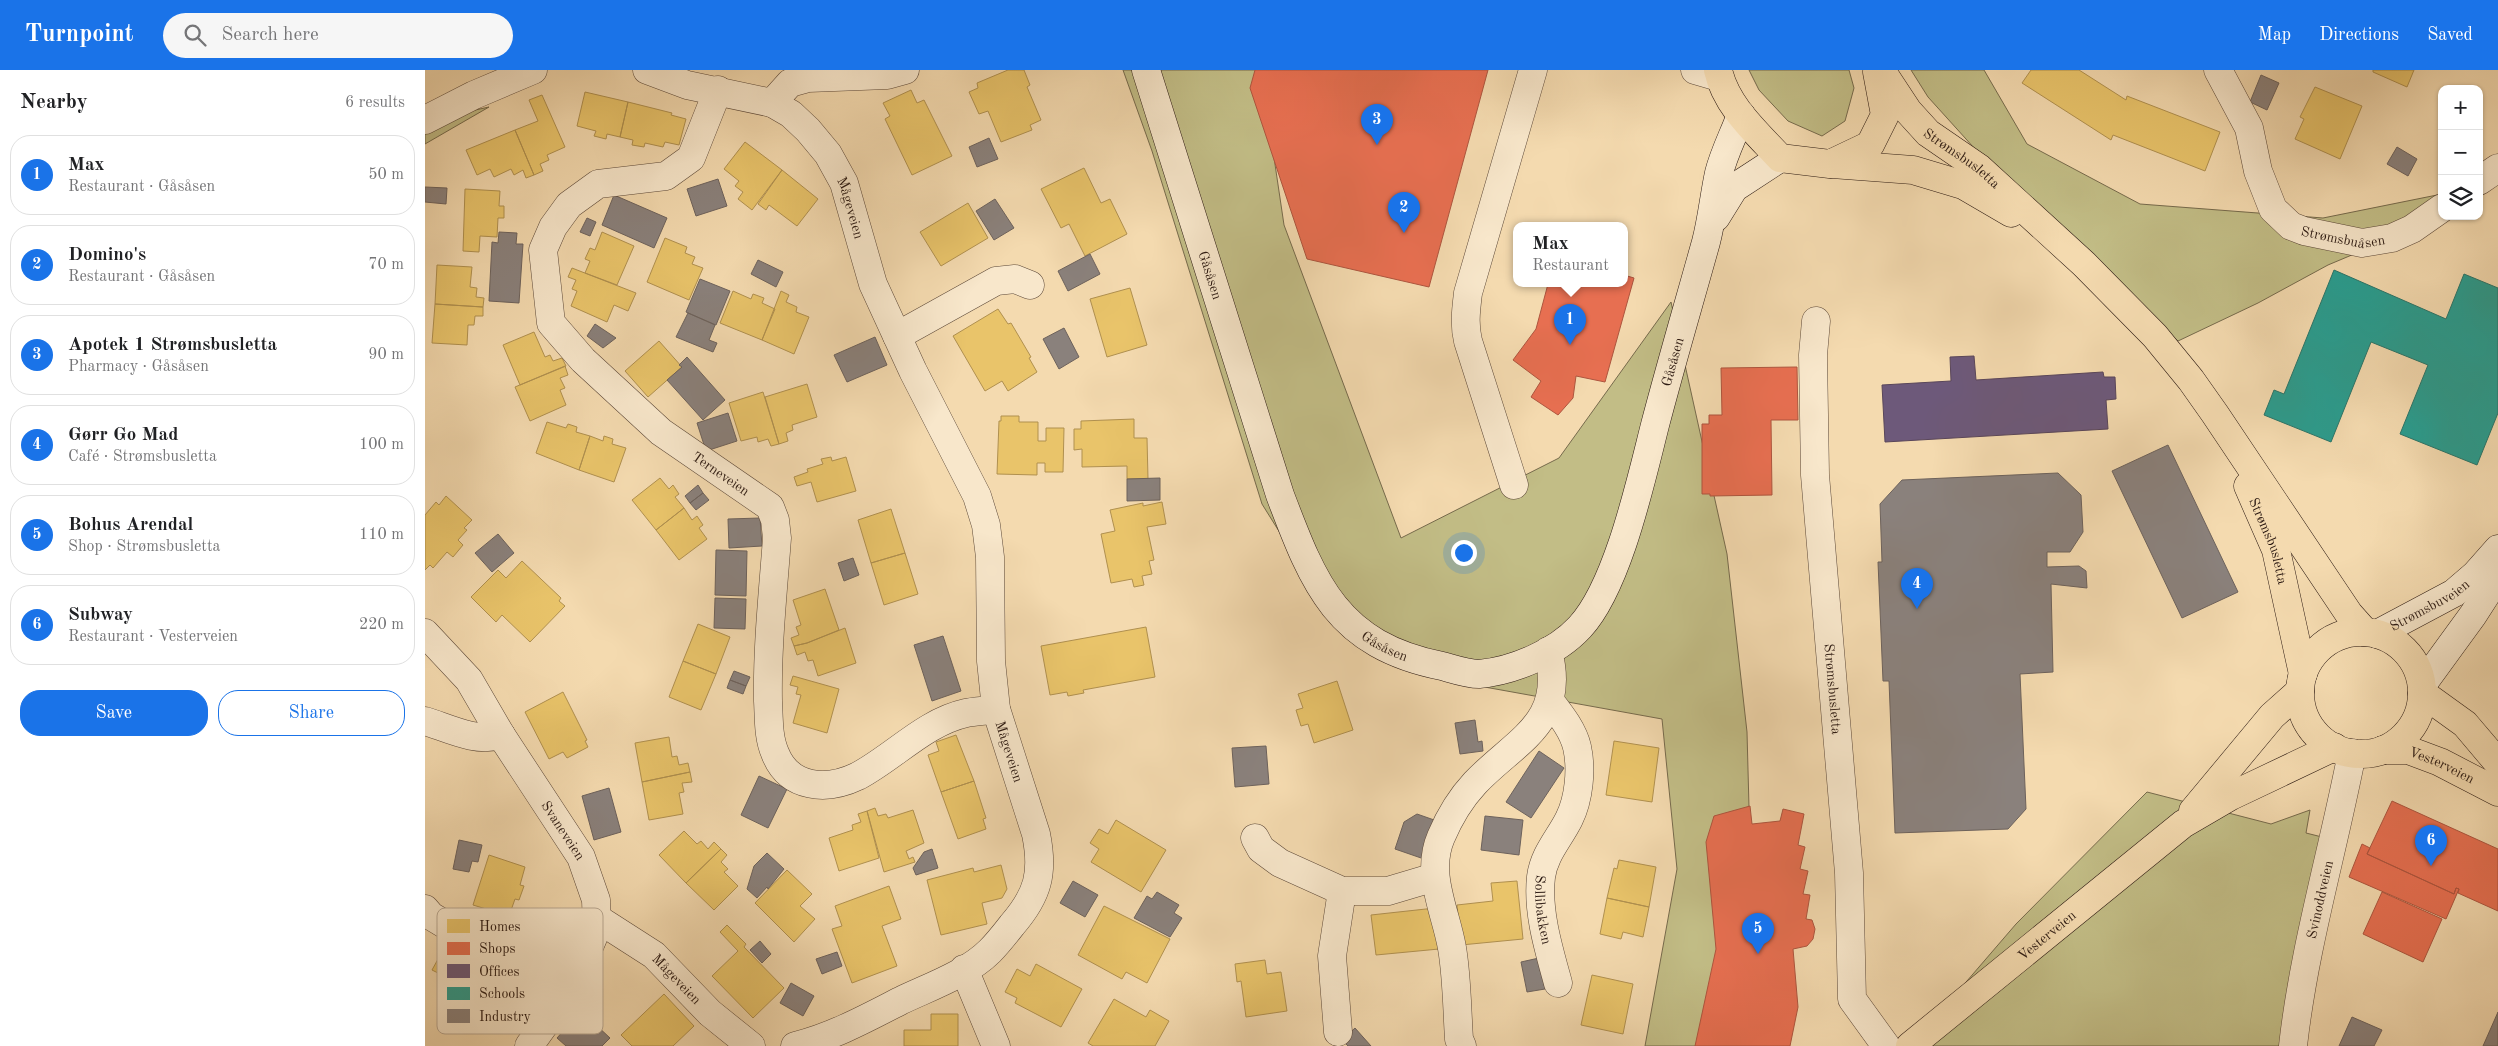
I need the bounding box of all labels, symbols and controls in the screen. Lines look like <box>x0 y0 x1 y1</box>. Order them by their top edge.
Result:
search box <box>163 13 513 58</box>
icon: search <box>181 21 209 49</box>
text: Turnpoint <box>25 23 133 47</box>
text: Search here <box>221 26 319 45</box>
text: Map <box>2258 26 2291 44</box>
text: Directions <box>2319 26 2399 44</box>
text: Saved <box>2427 26 2473 44</box>
map controls <box>2438 85 2483 220</box>
button: + <box>2438 85 2483 130</box>
text: Nearby <box>20 92 88 113</box>
text: 6 results <box>345 95 405 111</box>
pin: 3 <box>1361 104 1393 145</box>
street label: Strømsbusletta <box>1921 126 2002 191</box>
button: − <box>2438 130 2483 175</box>
text: Max <box>68 156 104 175</box>
text: 1 <box>32 167 42 183</box>
text: 50 m <box>368 167 404 183</box>
street label: Mågeveien <box>834 175 866 241</box>
button: layers <box>2438 175 2483 220</box>
text: Restaurant · Gåsåsen <box>68 179 215 195</box>
pin: 2 <box>1388 192 1420 233</box>
popup <box>1513 222 1628 287</box>
street label: Strømsbuåsen <box>2300 225 2387 251</box>
text: Max <box>1532 235 1569 254</box>
text: Domino's <box>68 246 146 265</box>
street label: Gåsåsen <box>1195 249 1224 302</box>
text: 2 <box>32 257 42 273</box>
text: 70 m <box>368 257 404 273</box>
text: Restaurant <box>1532 258 1609 274</box>
text: Restaurant · Gåsåsen <box>68 269 215 285</box>
pin: 1 <box>1554 304 1586 345</box>
text: Apotek 1 Strømsbusletta <box>68 336 277 355</box>
street label: Gåsåsen <box>1660 336 1687 388</box>
text: 3 <box>32 347 42 363</box>
text: 90 m <box>368 347 404 363</box>
text: Pharmacy · Gåsåsen <box>68 359 209 375</box>
text: Gørr Go Mad <box>68 426 178 445</box>
text: 4 <box>32 437 42 453</box>
text: 100 m <box>359 437 404 453</box>
text: Café · Strømsbusletta <box>68 449 217 465</box>
street label: Terneveien <box>689 450 752 499</box>
street label: Strømsbusletta <box>2246 496 2289 586</box>
text: Bohus Arendal <box>68 516 193 535</box>
text: 5 <box>32 527 42 543</box>
text: 110 m <box>359 527 404 543</box>
text: Shop · Strømsbusletta <box>68 539 220 555</box>
your location <box>1451 540 1477 566</box>
pin: 4 <box>1901 568 1933 609</box>
street label: Strømsbuveien <box>2388 577 2473 634</box>
text: Subway <box>68 606 133 625</box>
text: 6 <box>32 617 42 633</box>
text: 220 m <box>359 617 404 633</box>
text: Restaurant · Vesterveien <box>68 629 238 645</box>
street label: Gåsåsen <box>1358 629 1410 664</box>
street label: Strømsbusletta <box>1821 643 1843 735</box>
button: Save <box>20 690 208 736</box>
button: Share <box>218 690 405 736</box>
street label: Mågeveien <box>992 719 1025 785</box>
street label: Vesterveien <box>2407 745 2477 787</box>
street label: Svaneveien <box>538 799 587 863</box>
pin: 6 <box>2415 825 2447 866</box>
street label: Svinoddveien <box>2305 859 2336 940</box>
street label: Sollibakken <box>1532 874 1554 946</box>
legend <box>437 908 603 1034</box>
street label: Vesterveien <box>2016 908 2079 963</box>
pin: 5 <box>1742 913 1774 954</box>
text: Homes <box>479 920 521 934</box>
text: Shops <box>479 942 516 956</box>
street label: Mågeveien <box>649 952 704 1008</box>
text: Offices <box>479 965 519 979</box>
text: Schools <box>479 987 525 1001</box>
text: Industry <box>479 1010 532 1024</box>

